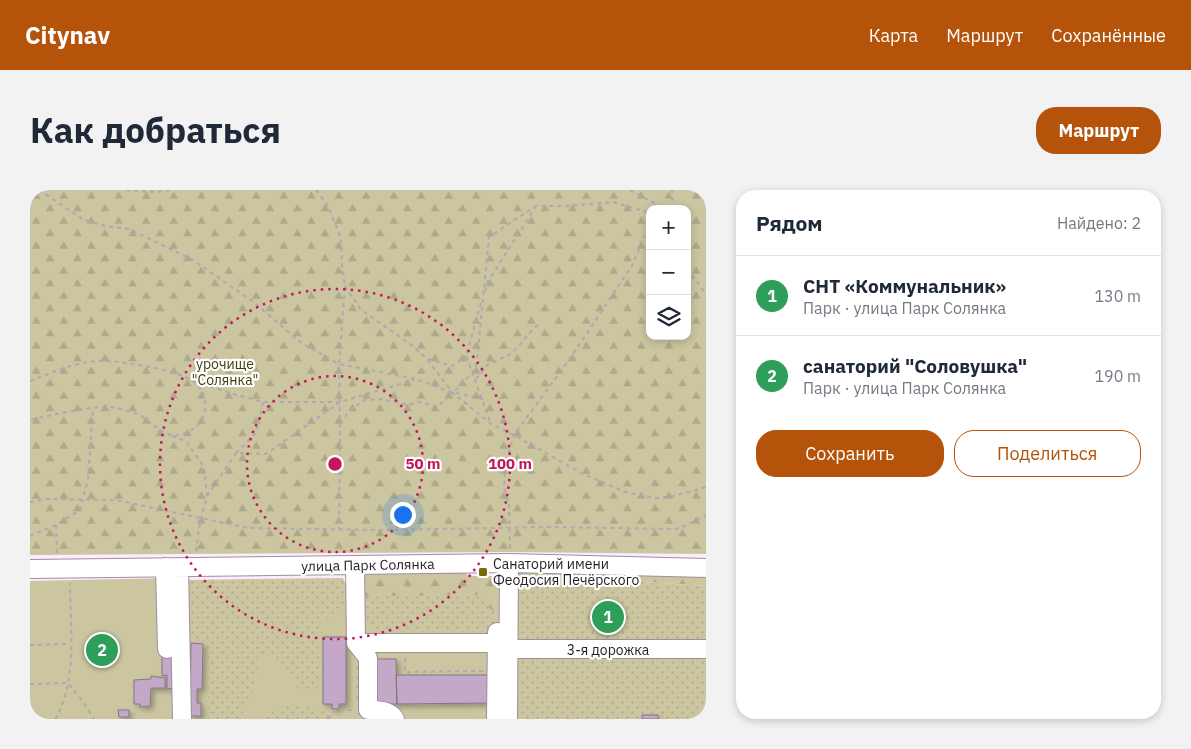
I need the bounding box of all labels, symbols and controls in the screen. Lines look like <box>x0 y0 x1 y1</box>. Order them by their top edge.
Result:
text: Citynav <box>25 19 110 51</box>
text: Карта <box>869 24 918 47</box>
text: Маршрут <box>946 24 1023 47</box>
text: Сохранённые <box>1051 24 1166 47</box>
text: Как добраться <box>30 107 281 153</box>
button: Маршрут <box>1036 107 1161 154</box>
map controls <box>646 205 691 340</box>
button: + <box>646 205 691 250</box>
text: Рядом <box>756 209 823 237</box>
text: Найдено: 2 <box>1057 213 1141 233</box>
button: − <box>646 250 691 295</box>
text: СНТ «Коммунальник» <box>803 274 1006 298</box>
text: 1 <box>767 286 777 306</box>
text: 130 m <box>1094 286 1141 306</box>
button: layers <box>646 295 691 340</box>
text: Парк · улица Парк Солянка <box>803 298 1006 318</box>
text: cанаторий "Соловушка" <box>803 354 1027 378</box>
park label: урочище "Солянка" <box>192 355 258 389</box>
text: 2 <box>767 366 777 386</box>
text: 190 m <box>1094 366 1141 386</box>
text: Парк · улица Парк Солянка <box>803 378 1006 398</box>
button: Сохранить <box>756 430 944 477</box>
button: Поделиться <box>954 430 1141 477</box>
text: 50 m <box>406 454 440 473</box>
text: 100 m <box>488 454 532 473</box>
centre of rings <box>326 455 344 473</box>
your location <box>390 502 416 528</box>
street label: улица Парк Солянка <box>301 555 435 575</box>
place label: Санаторий имени Феодосия Печёрского <box>493 555 639 589</box>
marker: Санаторий имени Феодосия Печёрского <box>477 566 489 578</box>
pin: 1 <box>592 598 624 636</box>
pin: 2 <box>86 631 118 669</box>
street label: 3-я дорожка <box>567 641 650 659</box>

